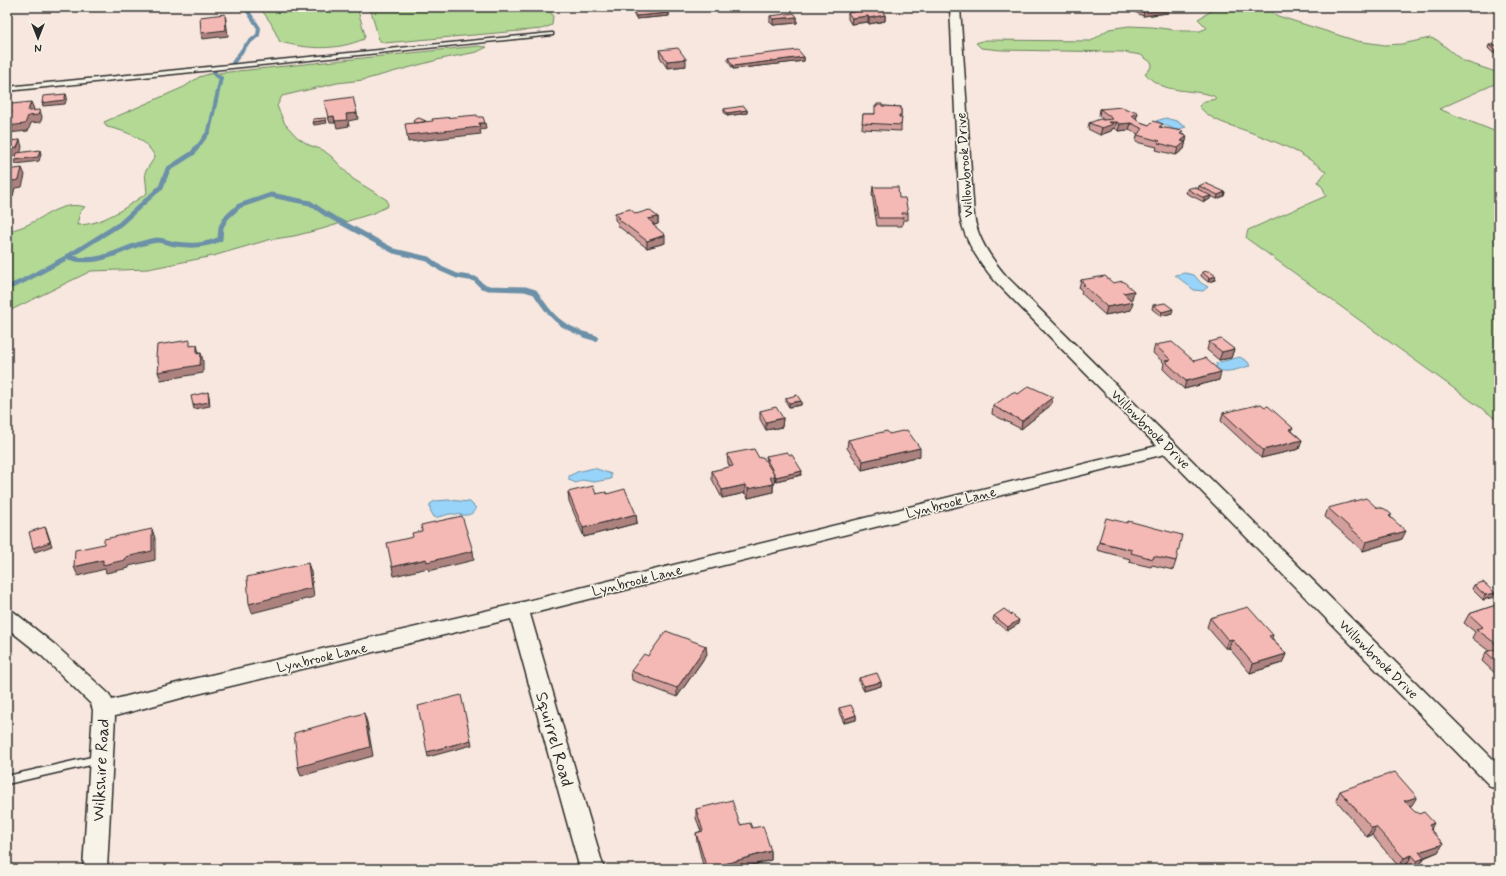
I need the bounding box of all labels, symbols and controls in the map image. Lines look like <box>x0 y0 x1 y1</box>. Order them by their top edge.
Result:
north arrow <box>18 18 58 58</box>
text: N <box>34 40 42 54</box>
street label: Willowbrook Drive <box>952 112 978 218</box>
street label: Willowbrook Drive <box>1107 386 1194 473</box>
street label: Lynbrook Lane <box>904 483 999 523</box>
street label: Lynbrook Lane <box>590 561 685 601</box>
street label: Willowbrook Drive <box>1335 616 1422 703</box>
street label: Lynbrook Lane <box>275 639 370 677</box>
street label: Squirrel Road <box>530 689 578 789</box>
street label: Wilkshire Road <box>87 718 115 822</box>

